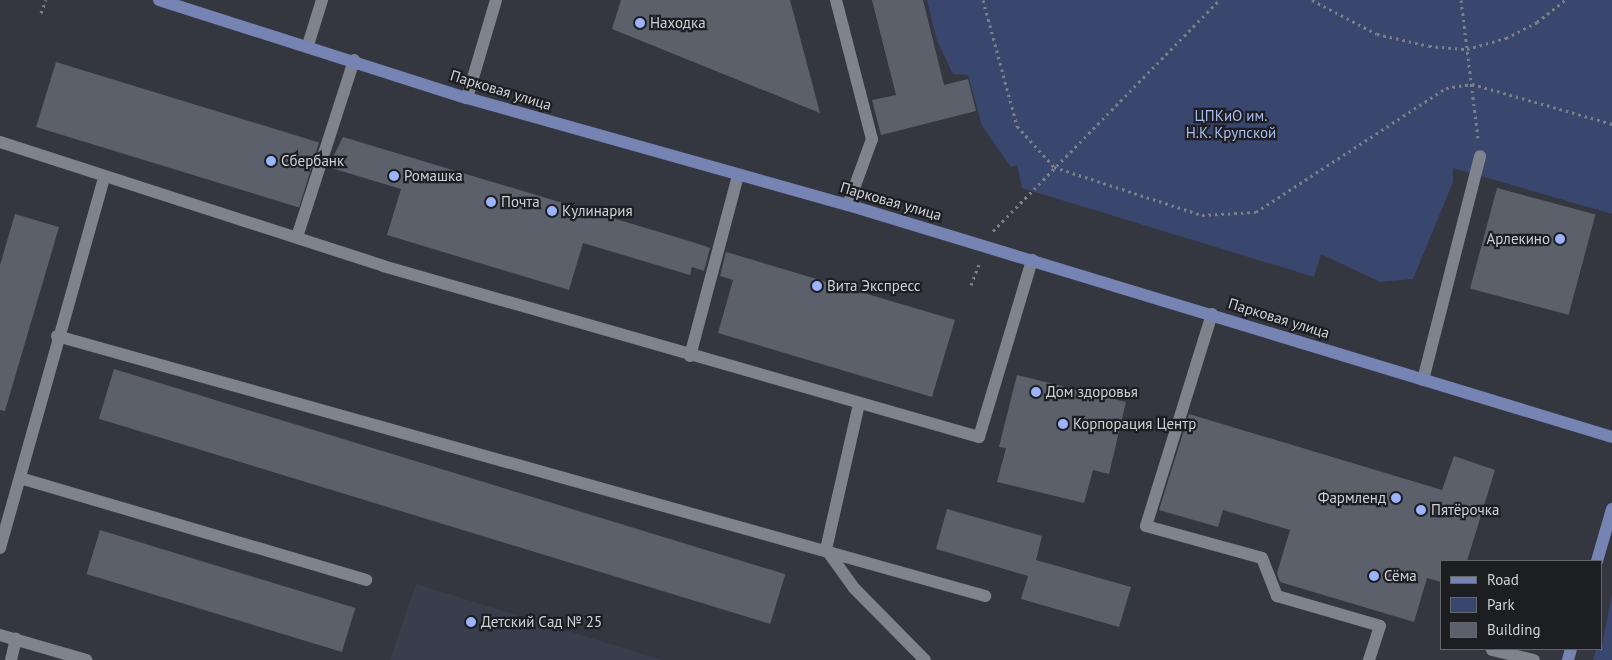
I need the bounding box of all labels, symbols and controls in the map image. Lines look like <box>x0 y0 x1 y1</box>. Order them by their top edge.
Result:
place label: Находка <box>650 14 706 32</box>
marker: Находка <box>634 17 646 29</box>
street label: Парковая улица <box>448 66 554 114</box>
park label: ЦПКиО им. Н.К. Крупской <box>1185 106 1277 141</box>
place label: Сбербанк <box>281 152 344 170</box>
marker: Сбербанк <box>265 155 277 167</box>
place label: Ромашка <box>404 167 463 185</box>
marker: Ромашка <box>388 170 400 182</box>
street label: Парковая улица <box>838 178 944 224</box>
place label: Почта <box>501 193 540 211</box>
marker: Почта <box>485 196 497 208</box>
place label: Кулинария <box>562 202 633 220</box>
marker: Кулинария <box>546 205 558 217</box>
place label: Арлекино <box>1487 230 1550 248</box>
marker: Арлекино <box>1554 233 1566 245</box>
place label: Вита Экспресс <box>827 277 921 295</box>
marker: Вита Экспресс <box>811 280 823 292</box>
street label: Парковая улица <box>1226 294 1332 342</box>
place label: Дом здоровья <box>1046 383 1138 401</box>
marker: Дом здоровья <box>1030 386 1042 398</box>
place label: Корпорация Центр <box>1073 415 1196 433</box>
marker: Корпорация Центр <box>1057 418 1069 430</box>
place label: Фармленд <box>1318 489 1386 507</box>
marker: Фармленд <box>1390 492 1402 504</box>
place label: Пятёрочка <box>1431 501 1499 519</box>
marker: Пятёрочка <box>1415 504 1427 516</box>
legend <box>1440 560 1602 650</box>
place label: Сёма <box>1384 567 1417 585</box>
marker: Сёма <box>1368 570 1380 582</box>
text: Road <box>1487 570 1519 589</box>
text: Park <box>1487 595 1515 614</box>
place label: Детский Сад № 25 <box>481 613 602 631</box>
marker: Детский Сад № 25 <box>465 616 477 628</box>
text: Building <box>1487 620 1541 639</box>

